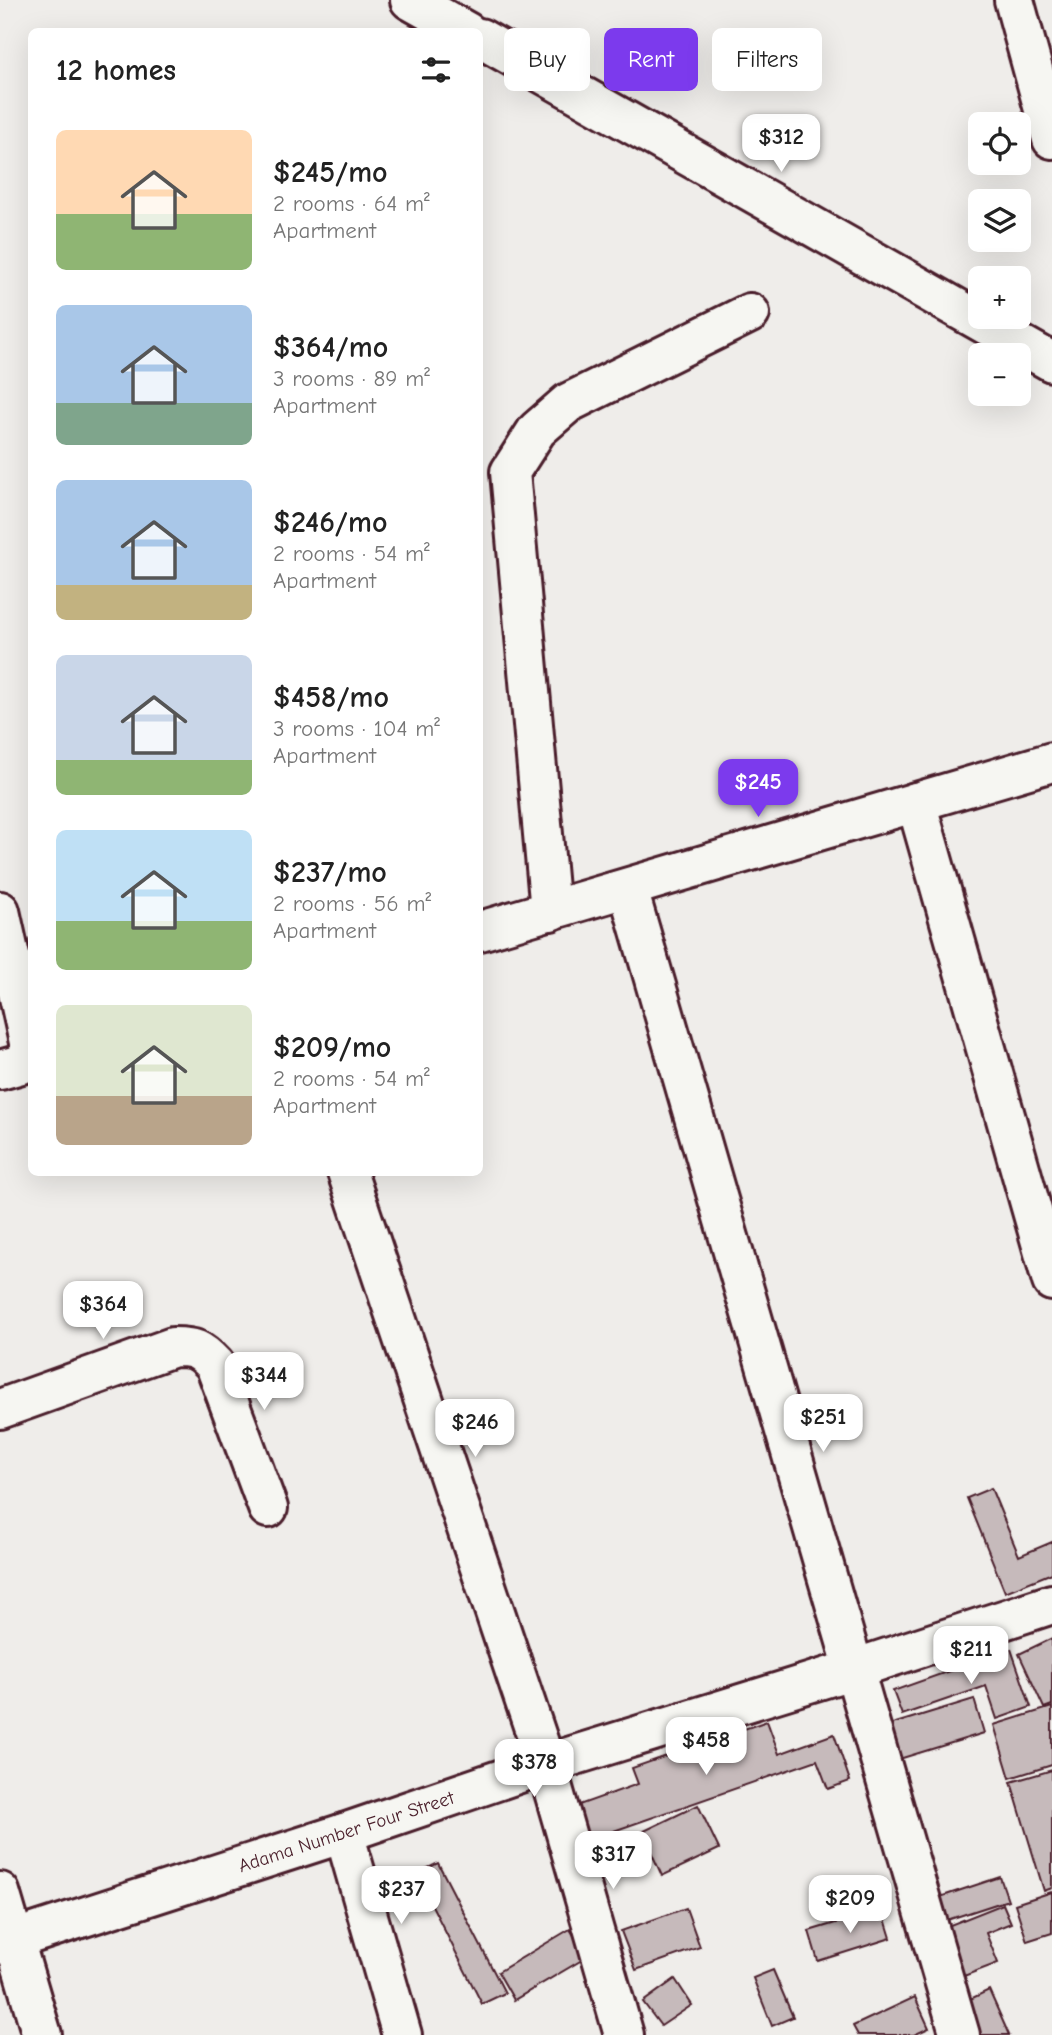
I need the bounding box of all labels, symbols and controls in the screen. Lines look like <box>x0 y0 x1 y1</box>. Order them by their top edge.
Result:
chip: Buy <box>504 28 590 91</box>
chip: Rent <box>604 28 698 91</box>
chip: Filters <box>712 28 822 91</box>
icon: filters <box>417 51 455 89</box>
text: 12 homes <box>56 53 176 88</box>
map controls <box>968 112 1031 406</box>
button: locate <box>968 112 1031 175</box>
pin: $312 <box>740 114 822 174</box>
text: $312 <box>758 123 804 150</box>
text: $245/mo <box>273 155 388 190</box>
icon: home <box>112 158 196 242</box>
button: layers <box>968 189 1031 252</box>
text: 2 rooms · 64 m² <box>273 190 430 217</box>
text: Apartment <box>273 217 376 244</box>
button: + <box>968 266 1031 329</box>
text: $364/mo <box>273 330 388 365</box>
icon: home <box>112 333 196 417</box>
button: − <box>968 343 1031 406</box>
text: 3 rooms · 89 m² <box>273 365 430 392</box>
text: Apartment <box>273 392 376 419</box>
text: $246/mo <box>273 505 387 540</box>
icon: home <box>112 508 196 592</box>
text: 2 rooms · 54 m² <box>273 540 430 567</box>
text: Apartment <box>273 567 376 594</box>
text: $458/mo <box>273 680 389 715</box>
icon: home <box>112 683 196 767</box>
text: 3 rooms · 104 m² <box>273 715 440 742</box>
text: Apartment <box>273 742 376 769</box>
pin: $245 <box>717 760 799 819</box>
text: $245 <box>734 768 782 795</box>
text: $237/mo <box>273 855 387 890</box>
icon: home <box>112 858 196 942</box>
text: 2 rooms · 56 m² <box>273 890 431 917</box>
text: Apartment <box>273 917 376 944</box>
text: $209/mo <box>273 1030 391 1065</box>
icon: home <box>112 1033 196 1117</box>
text: 2 rooms · 54 m² <box>273 1065 430 1092</box>
text: Apartment <box>273 1092 376 1119</box>
pin: $364 <box>62 1282 144 1341</box>
text: $364 <box>79 1290 127 1317</box>
pin: $344 <box>223 1352 305 1412</box>
text: $344 <box>241 1361 287 1388</box>
pin: $251 <box>782 1394 864 1454</box>
pin: $246 <box>434 1400 516 1459</box>
text: $251 <box>800 1403 846 1430</box>
text: $246 <box>451 1408 499 1435</box>
pin: $211 <box>930 1626 1012 1686</box>
text: $211 <box>949 1635 993 1662</box>
pin: $458 <box>665 1718 747 1777</box>
text: $458 <box>682 1726 730 1753</box>
pin: $378 <box>493 1740 575 1799</box>
text: $378 <box>511 1748 557 1775</box>
street label: Adama Number Four Street <box>236 1786 457 1877</box>
pin: $317 <box>572 1832 654 1891</box>
text: $317 <box>591 1840 635 1867</box>
pin: $237 <box>360 1867 442 1926</box>
text: $237 <box>378 1875 425 1902</box>
pin: $209 <box>809 1876 891 1935</box>
text: $209 <box>825 1884 875 1911</box>

